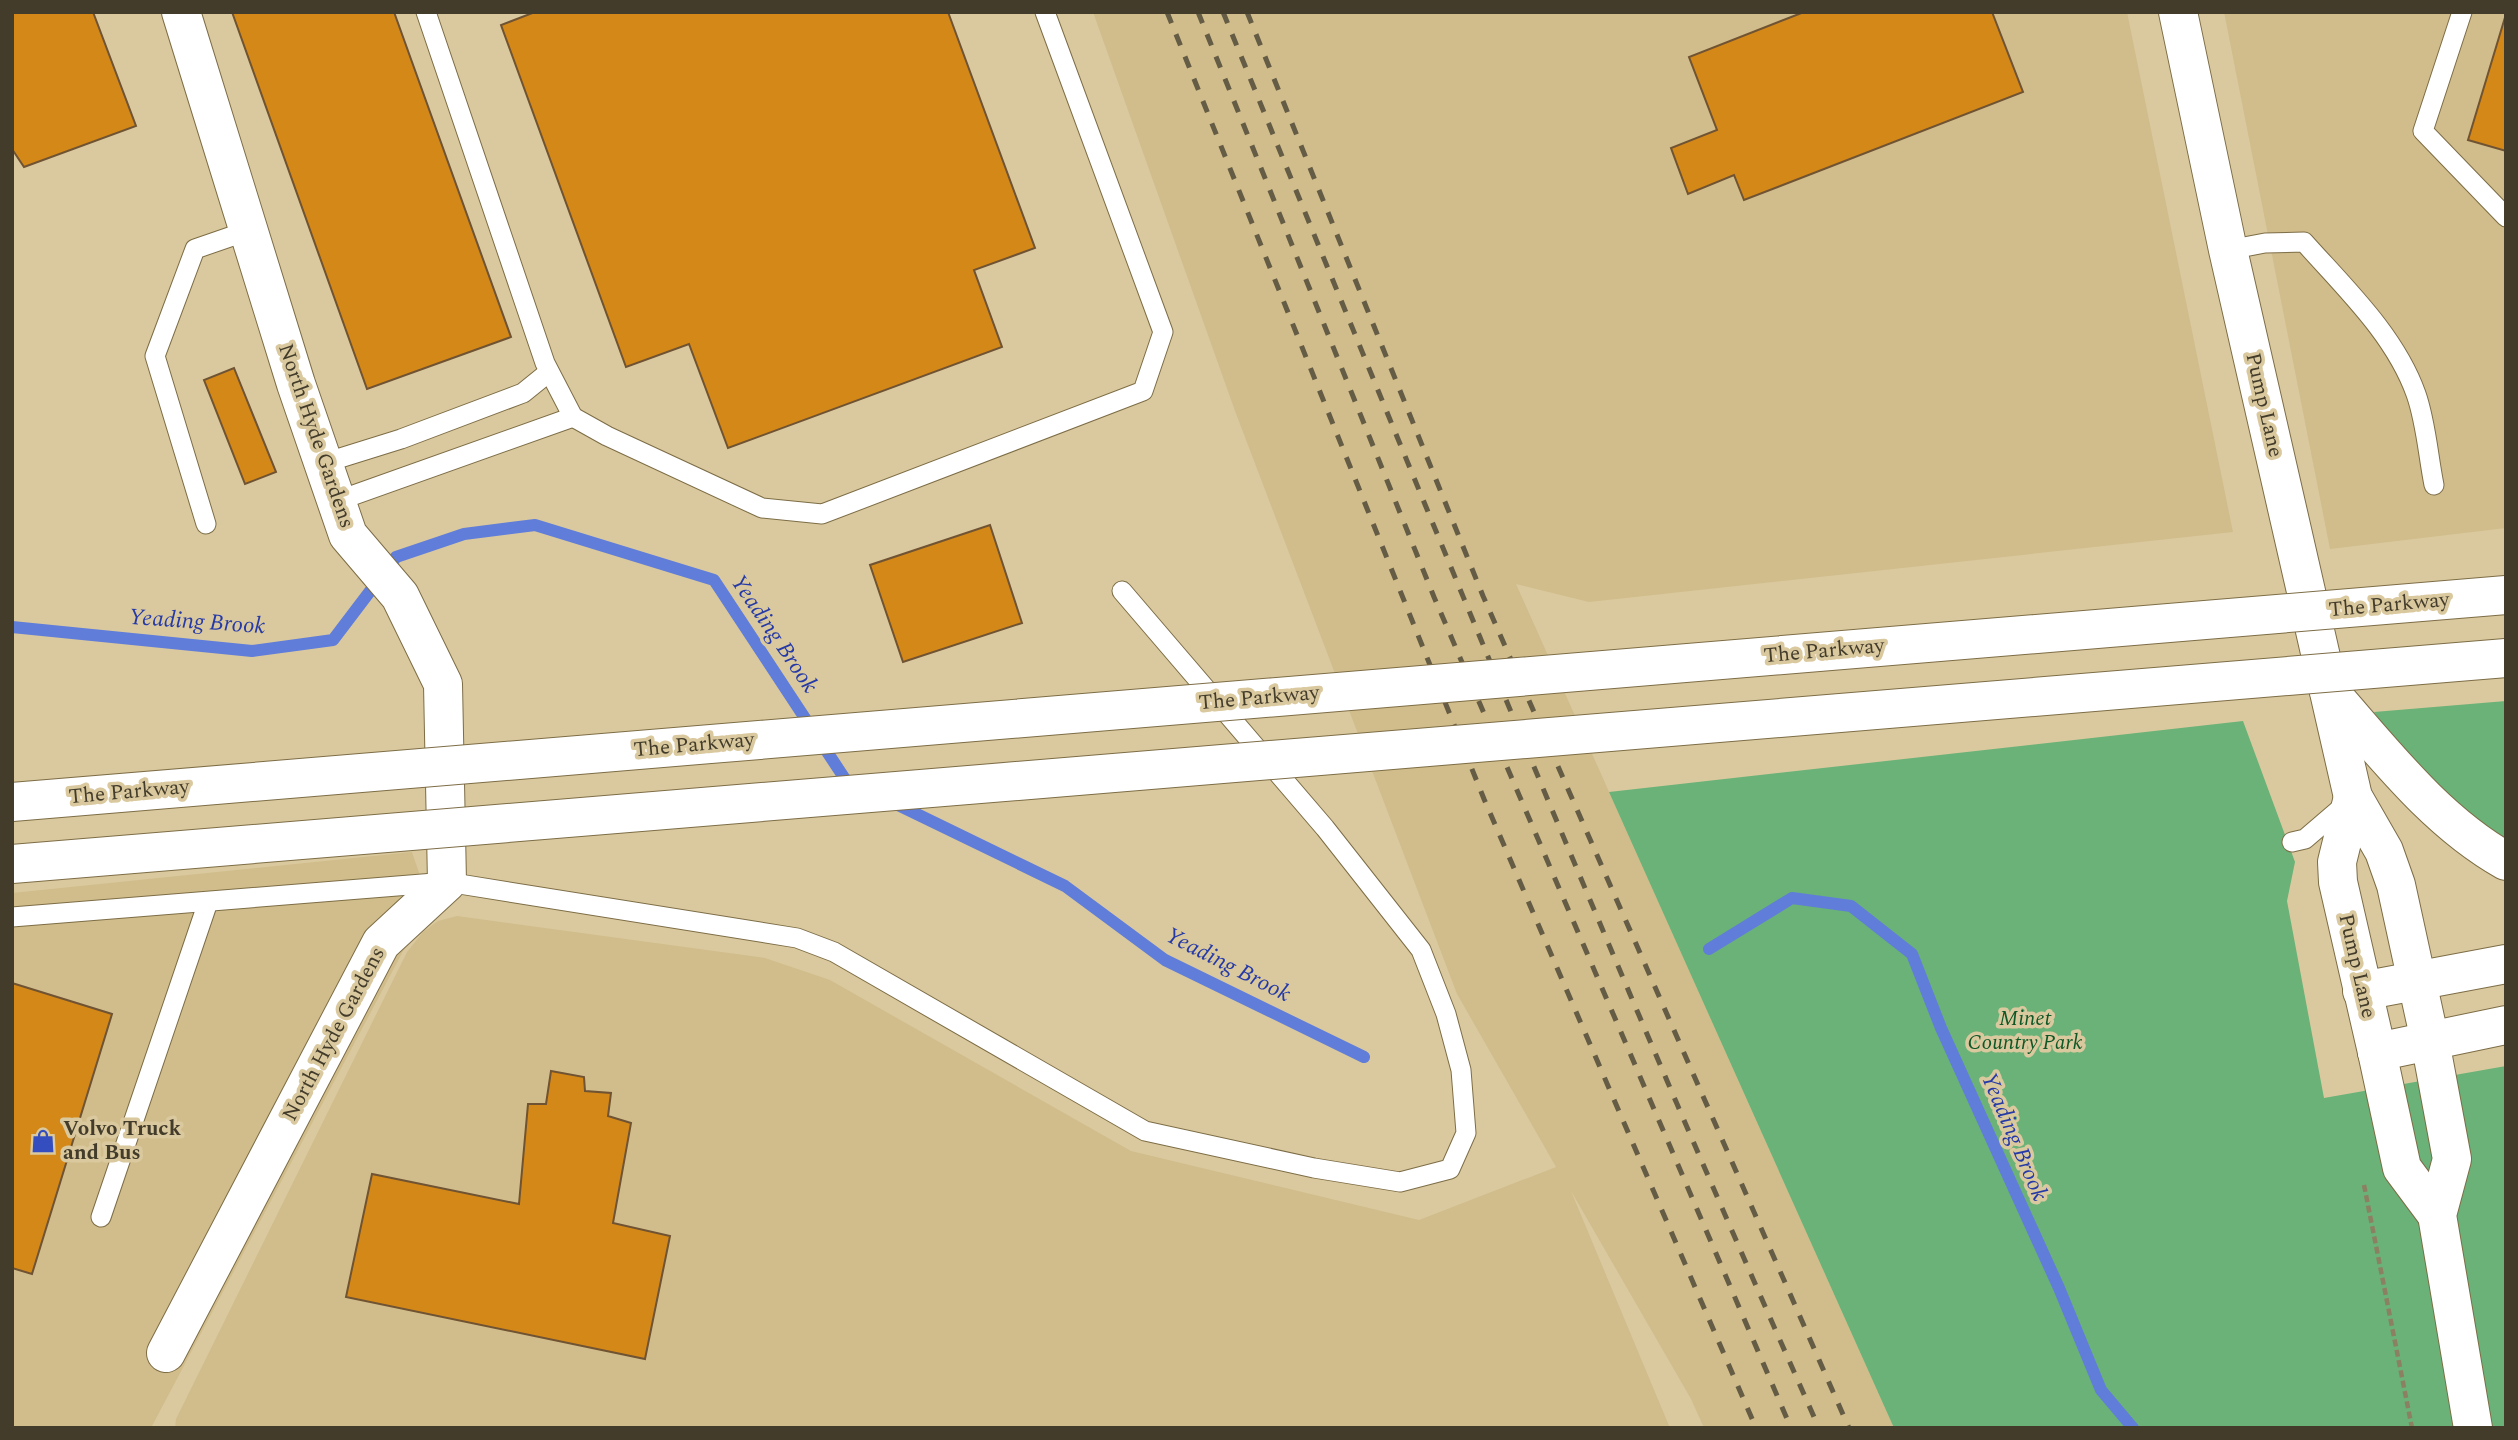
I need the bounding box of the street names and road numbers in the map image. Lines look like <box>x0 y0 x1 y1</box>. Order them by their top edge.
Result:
street label: North Hyde Gardens <box>269 339 363 533</box>
street label: Pump Lane <box>2236 350 2292 460</box>
street label: The Parkway <box>2327 584 2452 626</box>
street label: The Parkway <box>1762 630 1887 672</box>
street label: The Parkway <box>1197 677 1322 719</box>
street label: The Parkway <box>632 724 757 766</box>
street label: The Parkway <box>67 771 192 813</box>
street label: Pump Lane <box>2329 911 2385 1021</box>
street label: North Hyde Gardens <box>274 941 394 1127</box>

